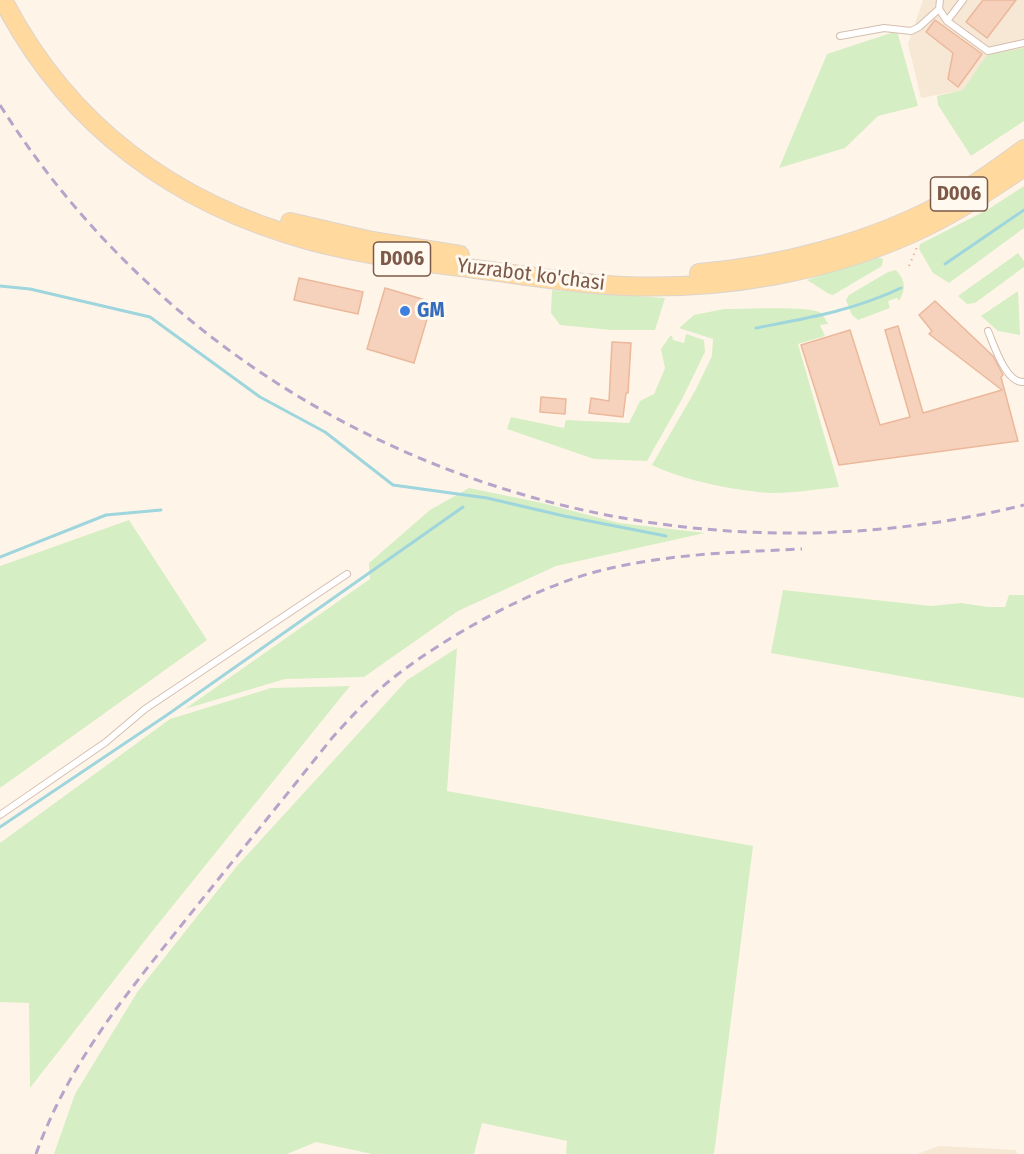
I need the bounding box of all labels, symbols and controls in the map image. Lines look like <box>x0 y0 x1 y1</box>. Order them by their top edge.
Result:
road number: D006 <box>930 177 988 211</box>
road number: D006 <box>374 242 430 276</box>
street label: Yuzrabot ko'chasi <box>456 253 606 297</box>
place label: GM <box>417 298 445 324</box>
marker: GM <box>398 304 412 318</box>

